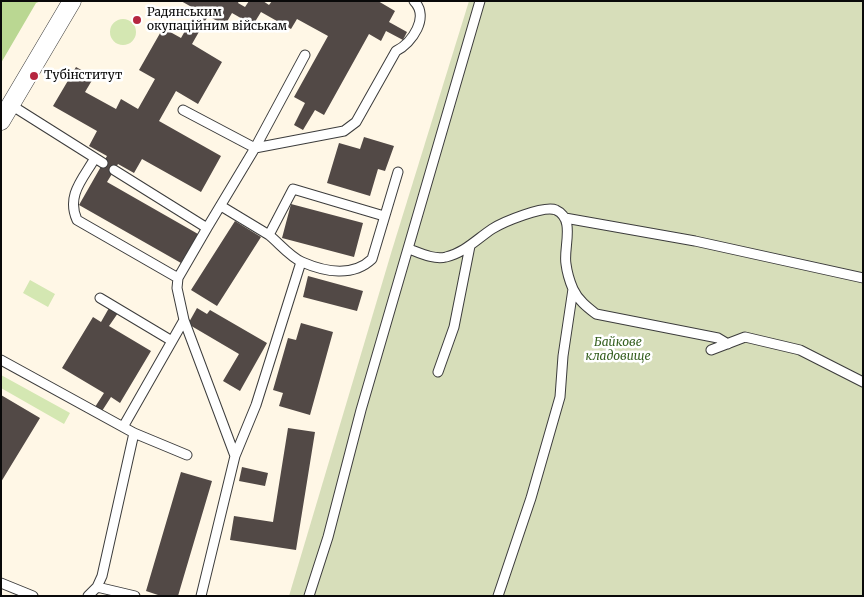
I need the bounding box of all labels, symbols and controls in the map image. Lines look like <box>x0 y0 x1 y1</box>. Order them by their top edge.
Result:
place label: Радянським окупаційним військам <box>147 6 287 34</box>
marker: Радянським окупаційним військам <box>131 14 143 26</box>
place label: Тубінститут <box>44 69 122 83</box>
marker: Тубінститут <box>28 70 40 82</box>
park label: Байкове кладовище <box>585 336 651 364</box>

